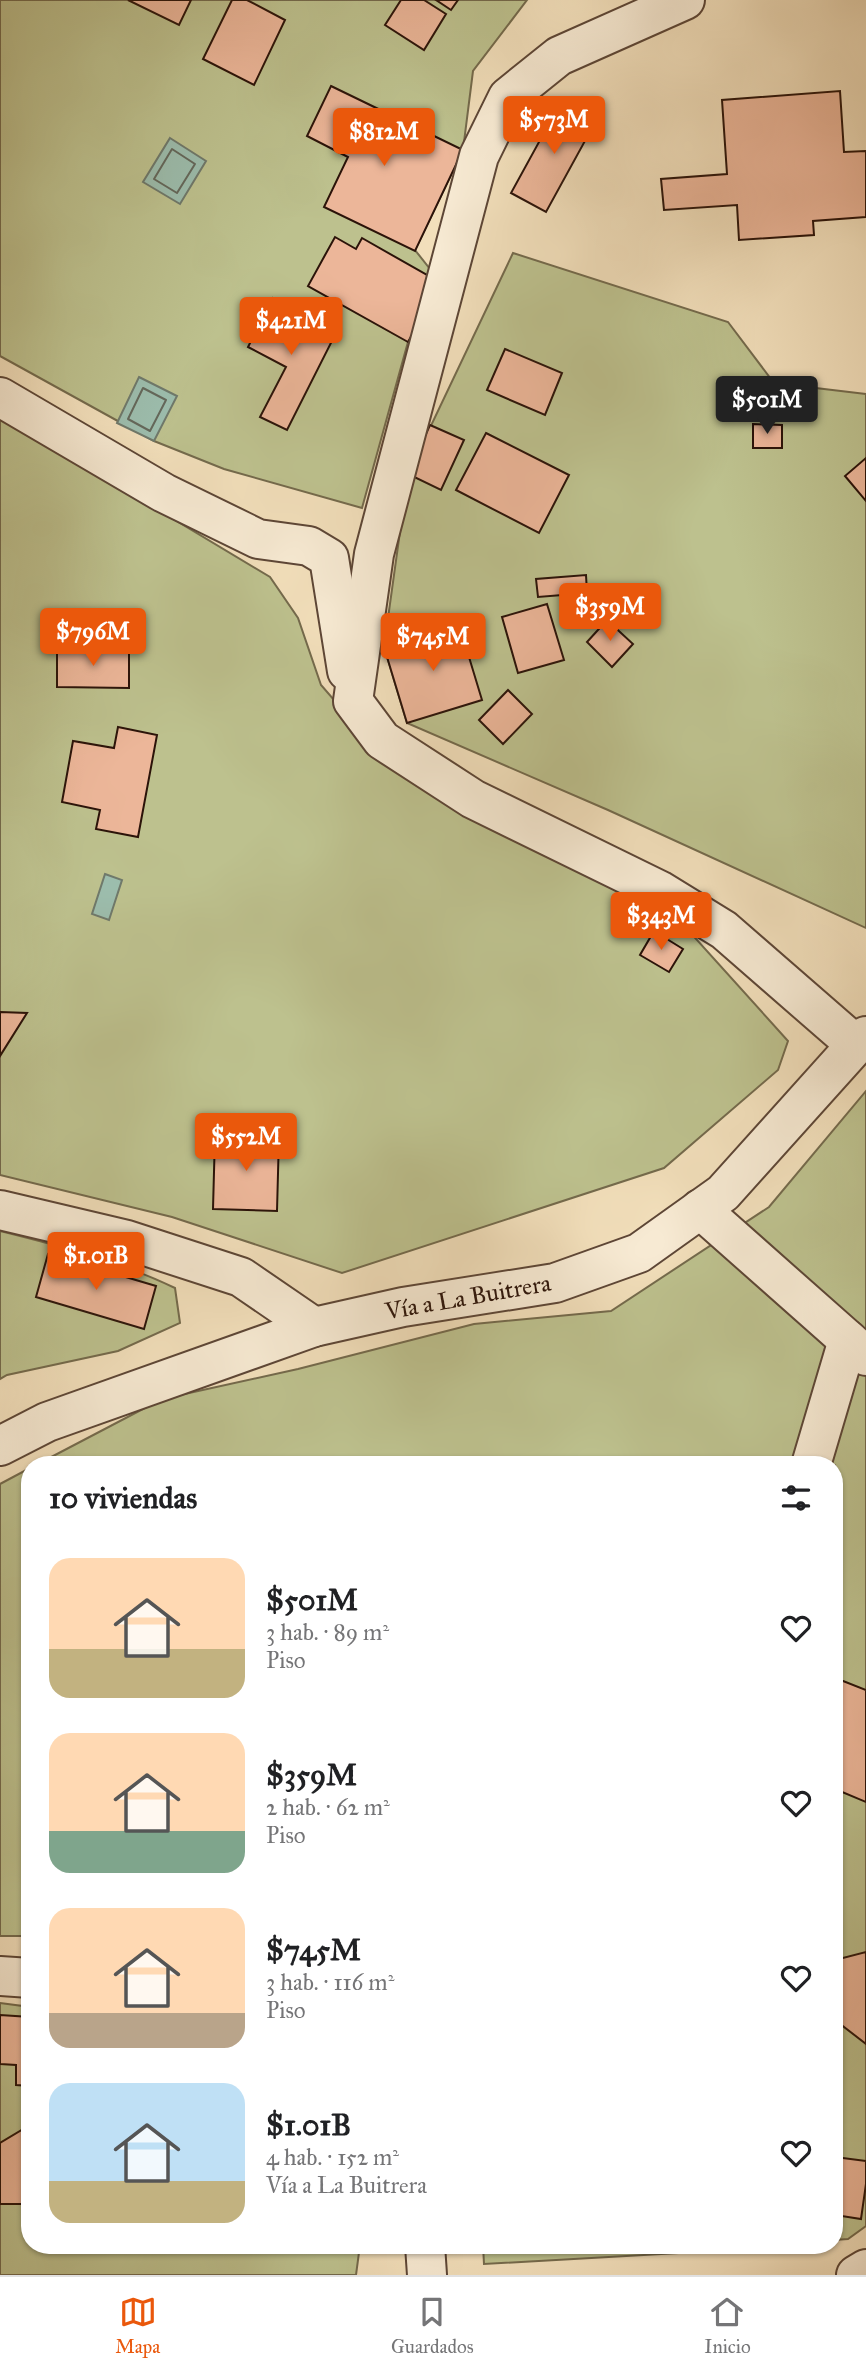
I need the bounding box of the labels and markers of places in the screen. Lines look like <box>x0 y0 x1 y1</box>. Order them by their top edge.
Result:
pin: $573M <box>505 96 603 156</box>
pin: $812M <box>335 108 433 168</box>
pin: $421M <box>242 298 340 357</box>
pin: $501M <box>718 376 816 436</box>
pin: $359M <box>561 584 659 643</box>
pin: $796M <box>44 608 142 668</box>
pin: $745M <box>384 614 482 673</box>
pin: $343M <box>612 892 710 952</box>
pin: $552M <box>197 1114 295 1173</box>
pin: $1.01B <box>39 1232 153 1292</box>

